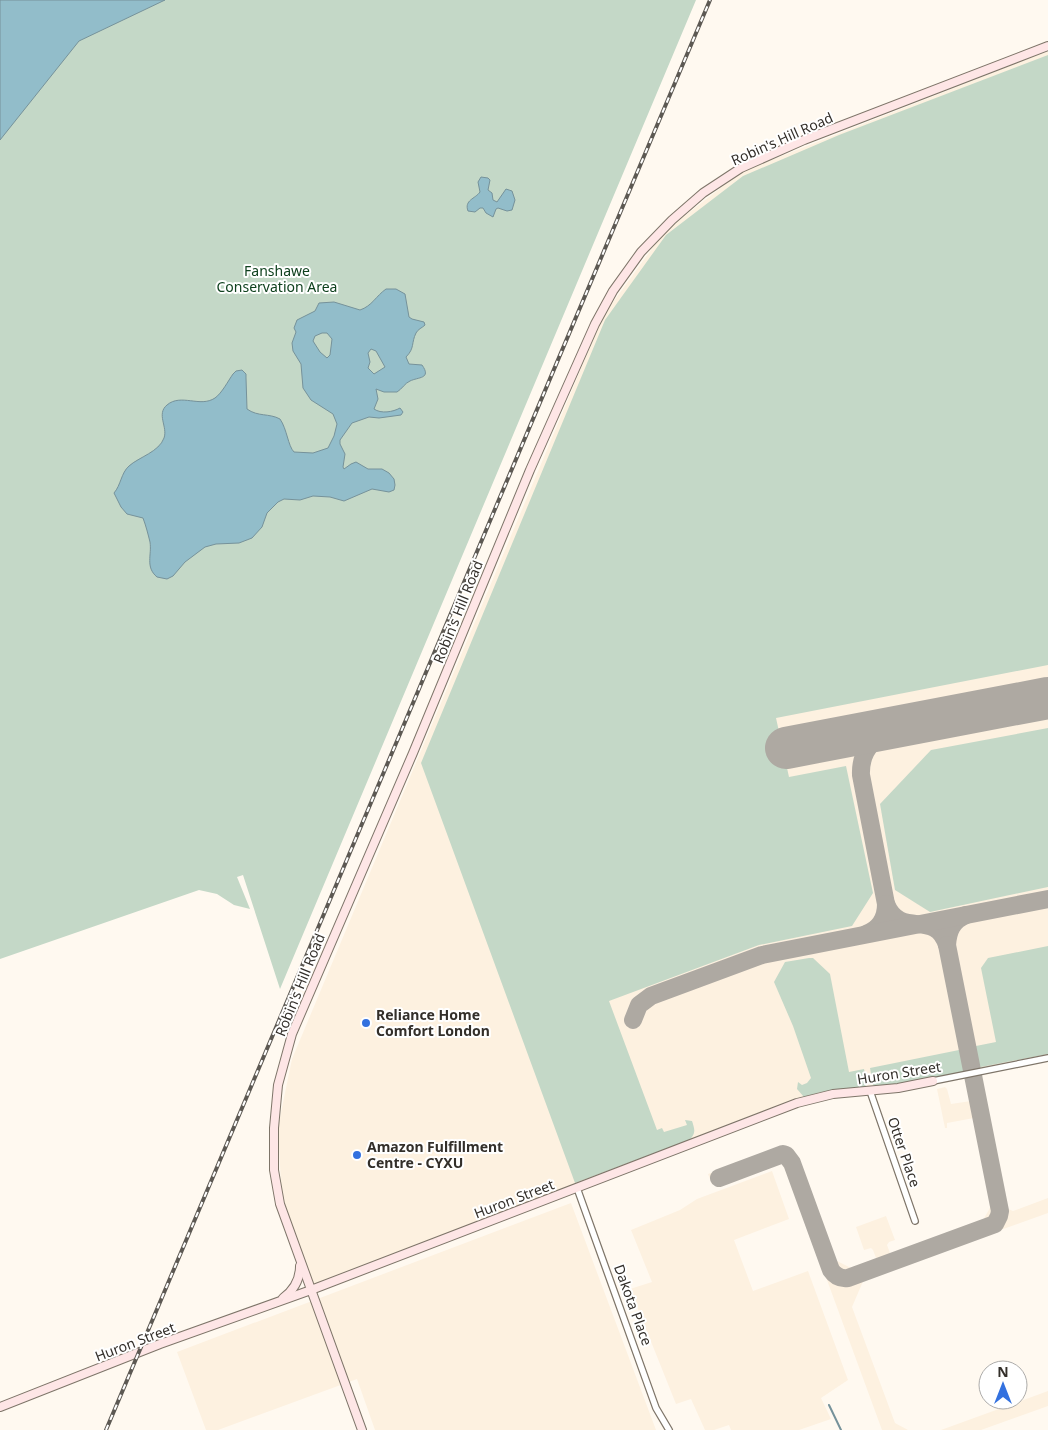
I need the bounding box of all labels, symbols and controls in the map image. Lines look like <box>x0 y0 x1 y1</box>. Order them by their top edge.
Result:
street label: Robin's Hill Road <box>728 108 836 169</box>
park label: Fanshawe Conservation Area <box>217 261 337 296</box>
street label: Robin's Hill Road <box>428 557 487 666</box>
street label: Robin's Hill Road <box>270 930 329 1039</box>
place label: Reliance Home Comfort London <box>376 1005 490 1040</box>
marker: Reliance Home Comfort London <box>360 1017 372 1029</box>
street label: Huron Street <box>856 1057 942 1088</box>
street label: Otter Place <box>884 1114 925 1189</box>
place label: Amazon Fulfillment Centre - CYXU <box>367 1137 503 1172</box>
marker: Amazon Fulfillment Centre - CYXU <box>351 1149 363 1161</box>
street label: Huron Street <box>471 1175 557 1223</box>
street label: Dakota Place <box>610 1262 657 1348</box>
street label: Huron Street <box>92 1318 178 1366</box>
north arrow <box>978 1360 1028 1410</box>
text: N <box>997 1362 1009 1381</box>

